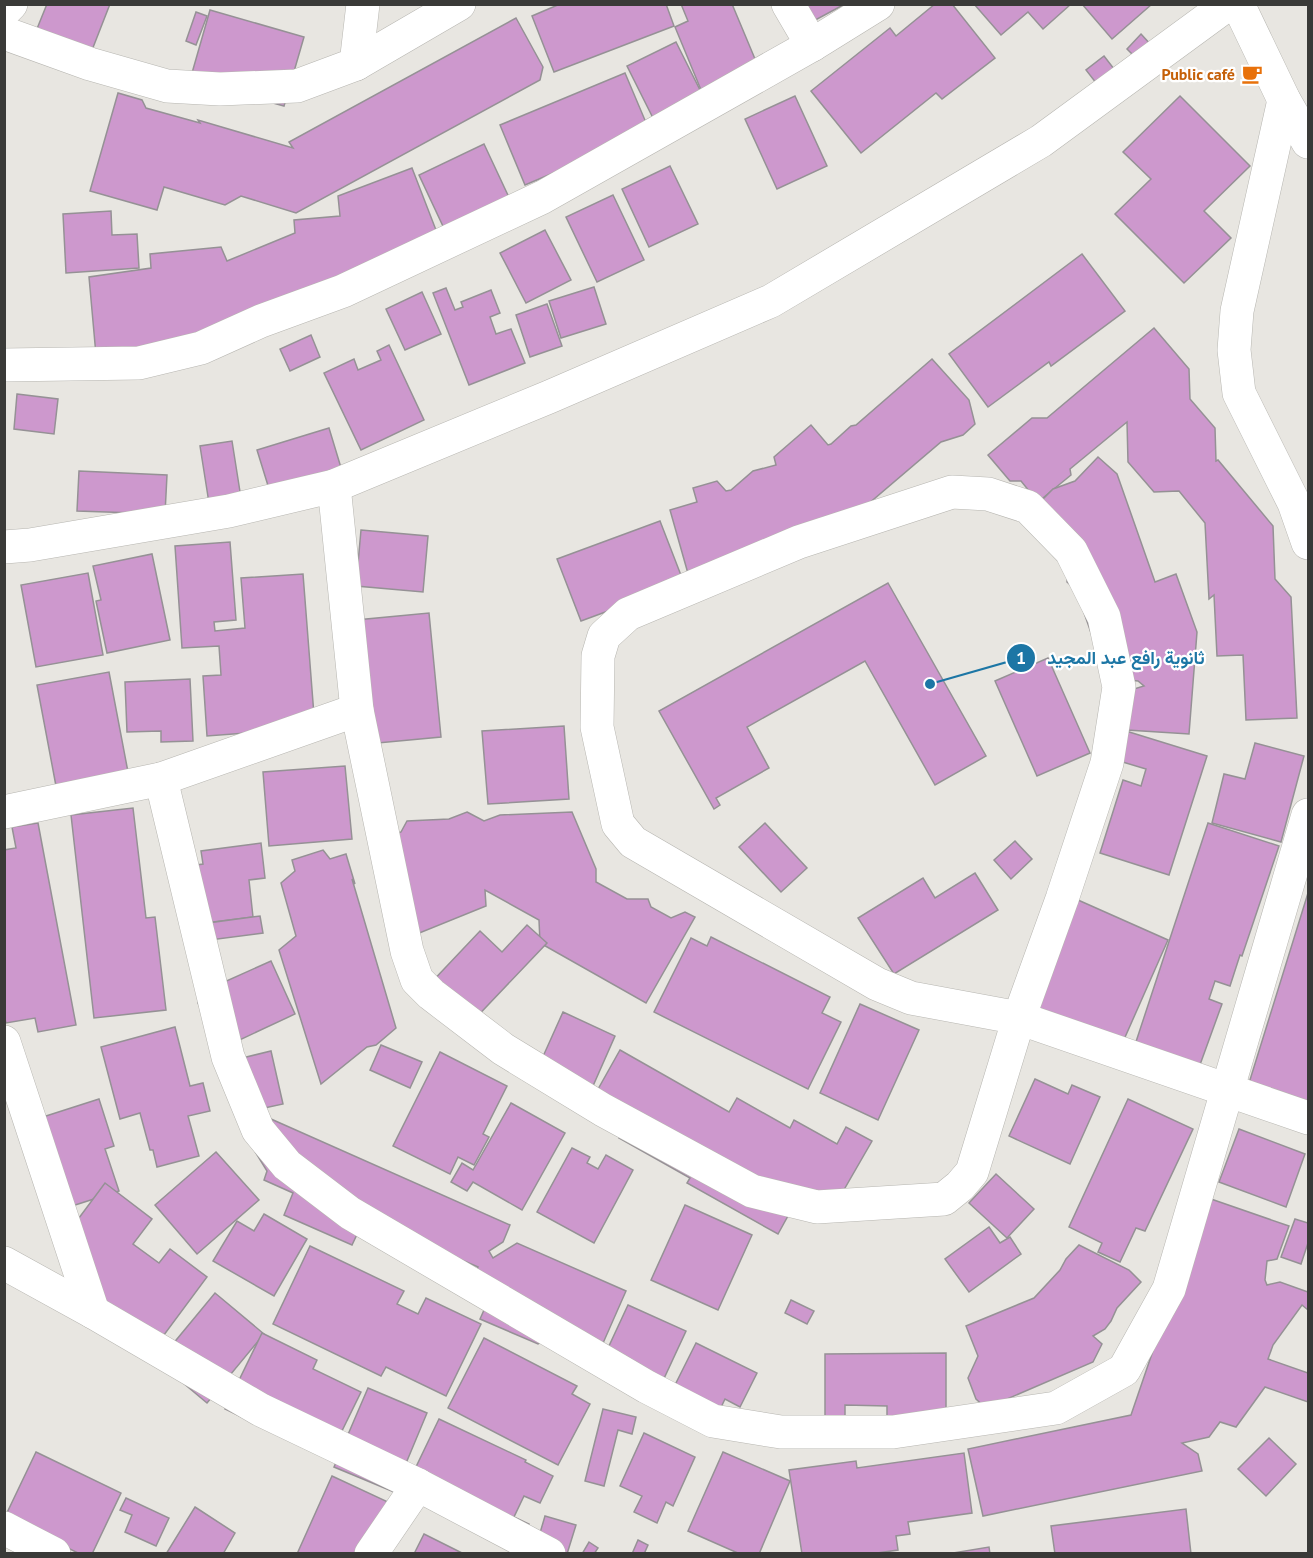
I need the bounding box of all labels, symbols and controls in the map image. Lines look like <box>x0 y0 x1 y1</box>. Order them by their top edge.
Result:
cafe icon: Public café <box>1240 62 1264 86</box>
place label: Public café <box>1161 64 1235 84</box>
callout: ثانوية رافع عبد المجيد <box>1006 640 1217 676</box>
text: 1 <box>1016 646 1026 669</box>
text: ثانوية رافع عبد المجيد <box>1047 646 1205 670</box>

